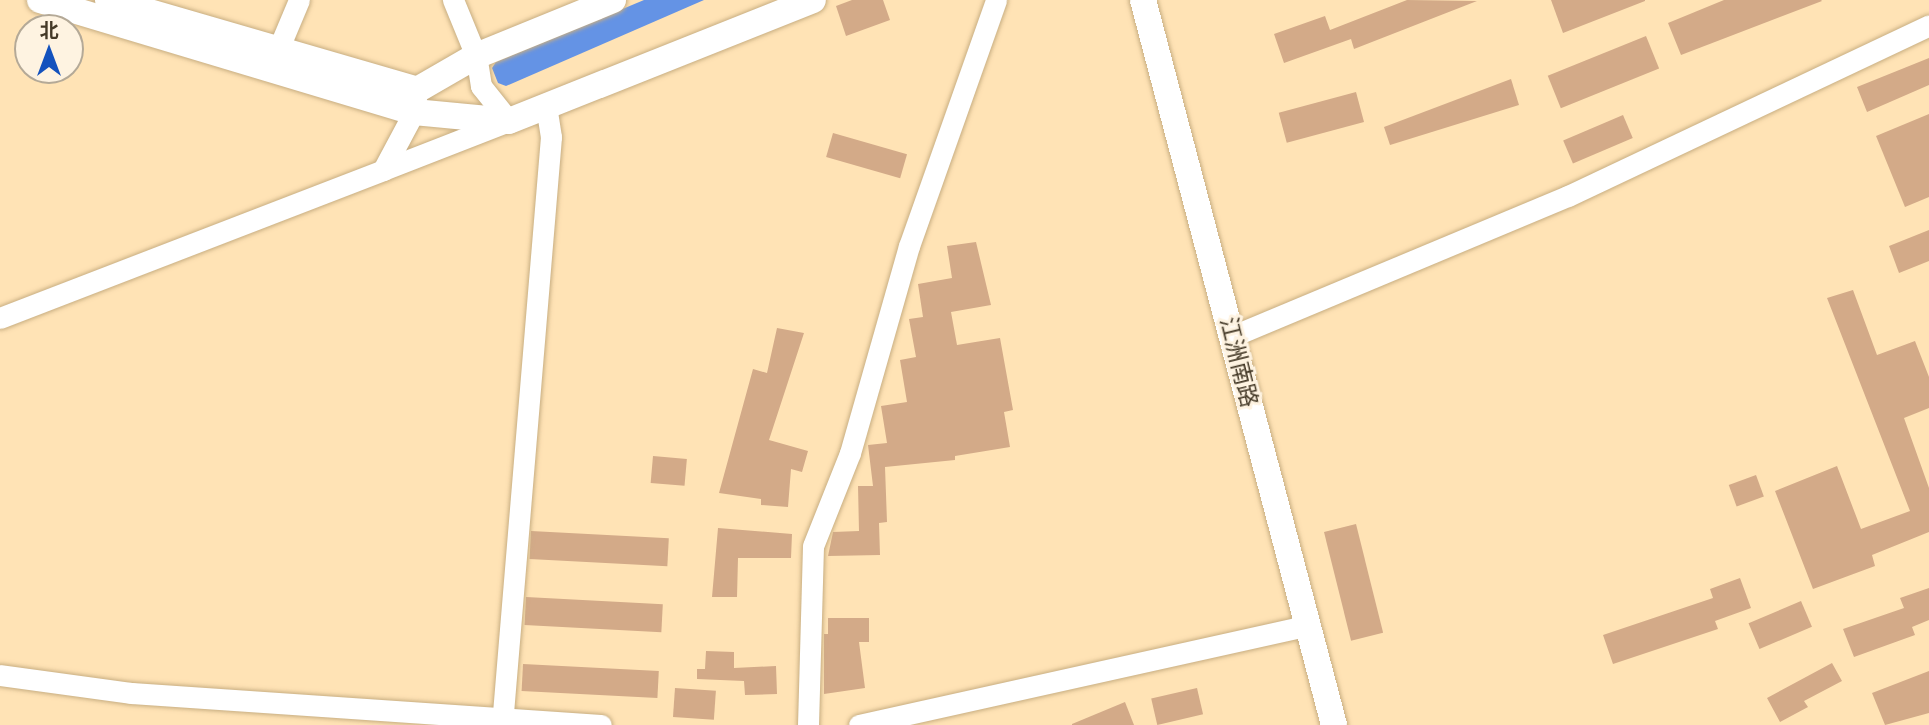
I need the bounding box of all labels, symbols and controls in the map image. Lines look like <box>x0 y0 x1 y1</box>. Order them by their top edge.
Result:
north arrow <box>14 14 84 84</box>
text: 北 <box>39 17 59 43</box>
street label: 江洲南路 <box>1214 314 1264 410</box>

